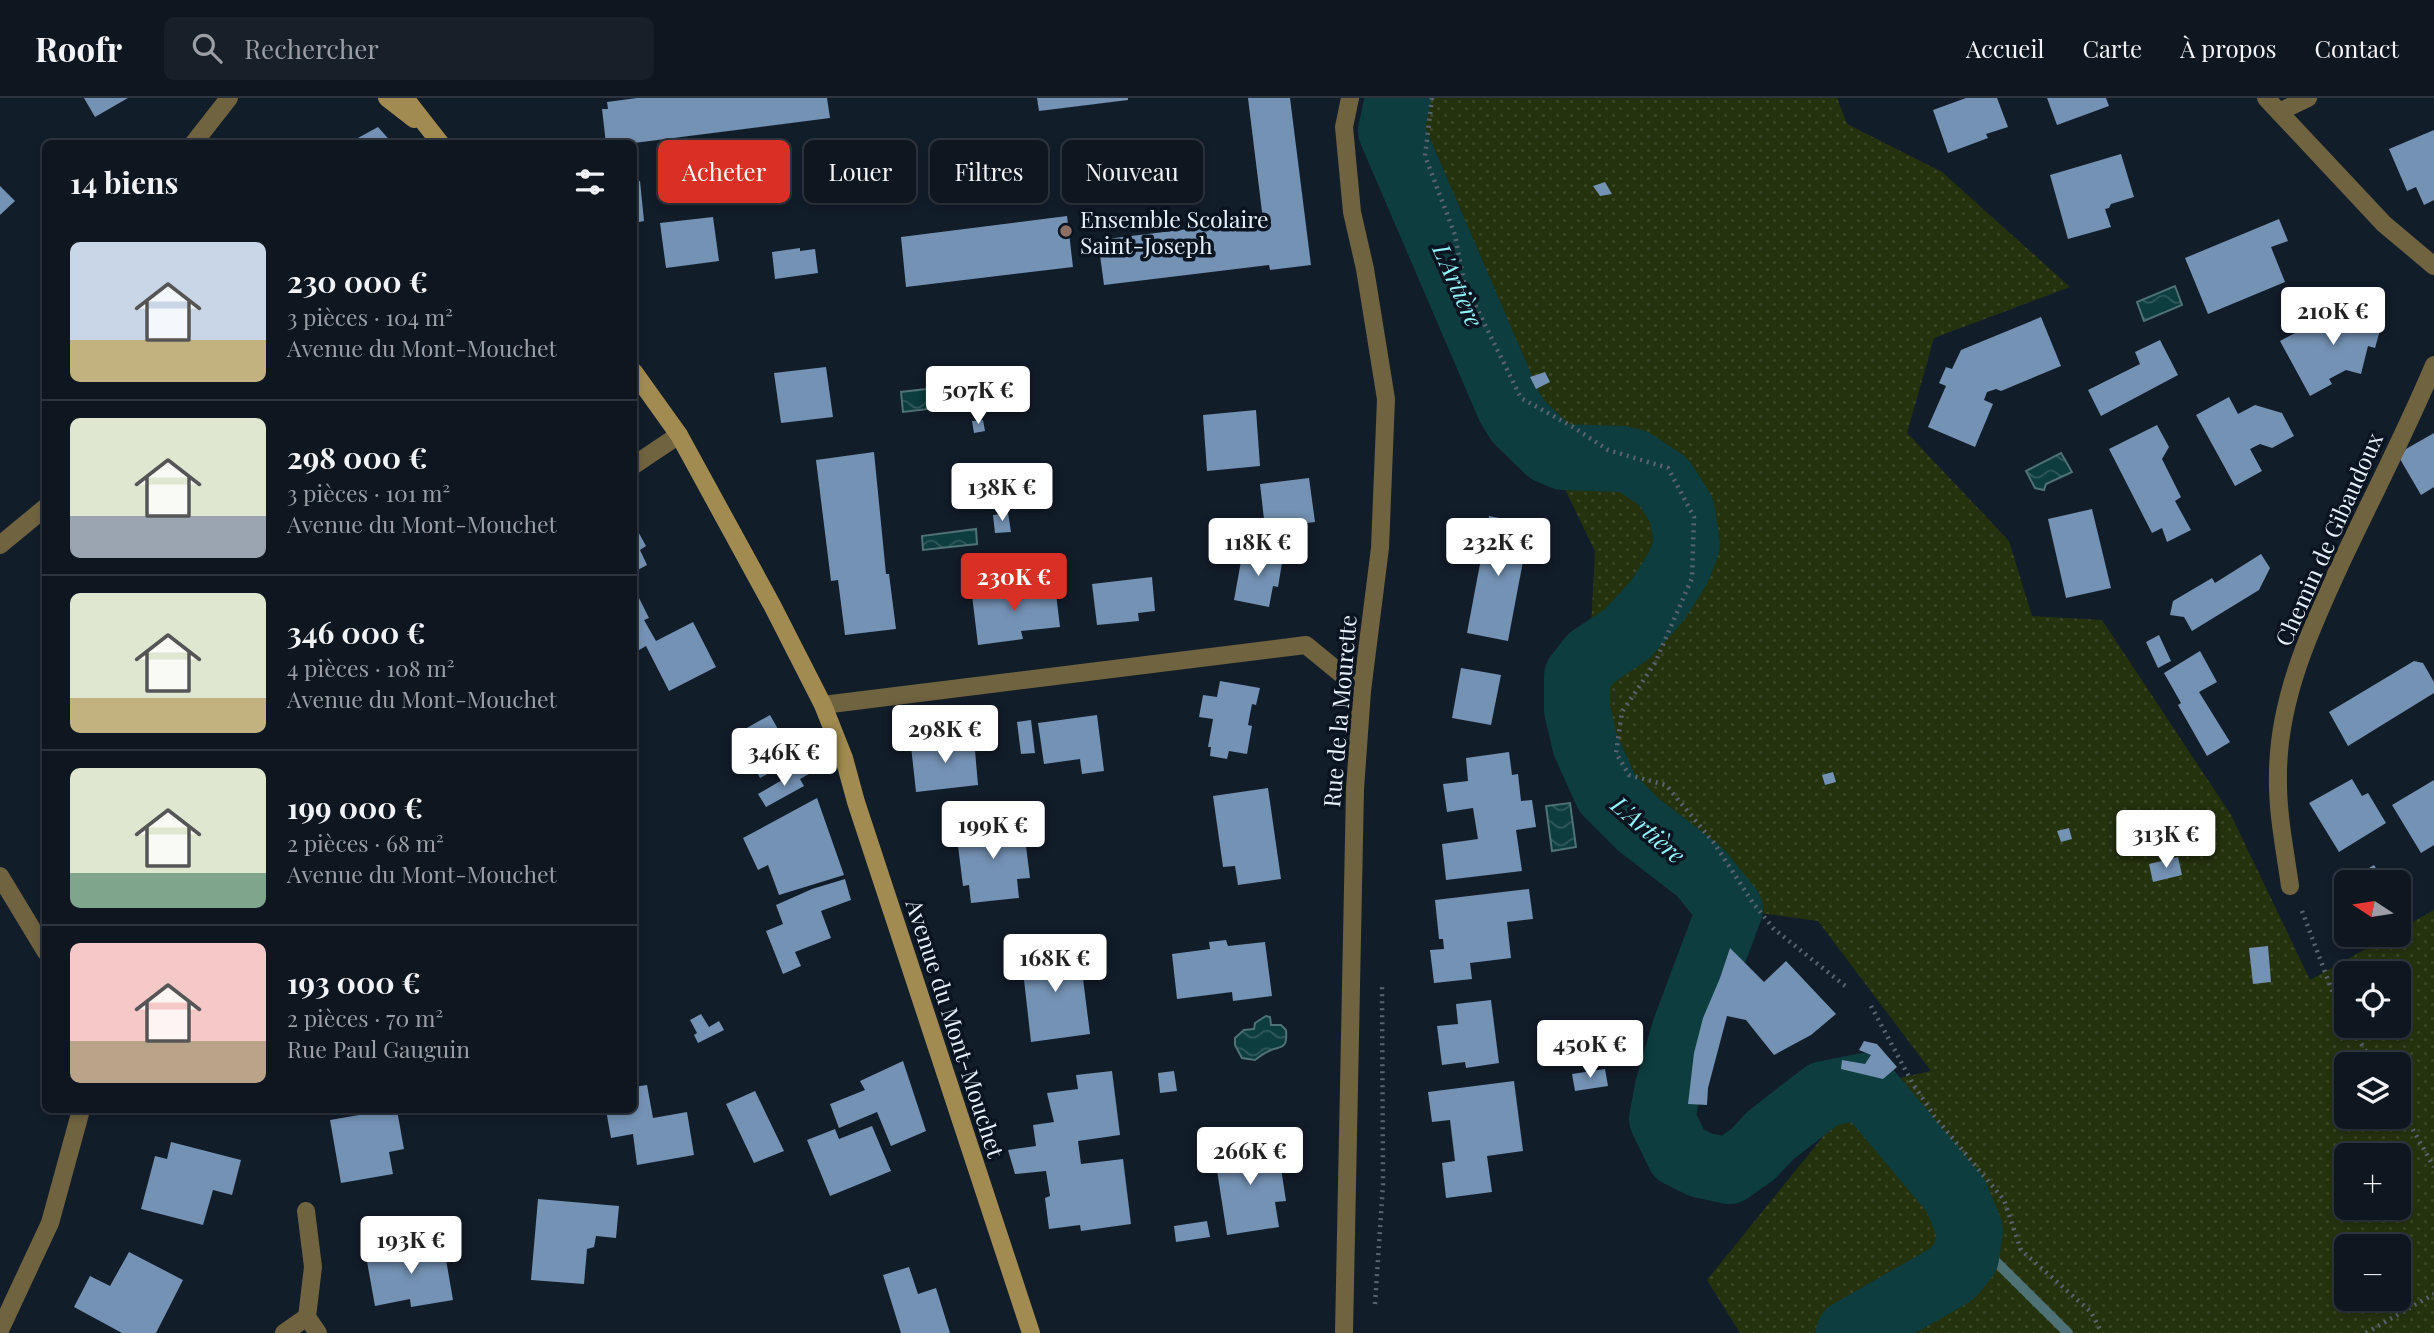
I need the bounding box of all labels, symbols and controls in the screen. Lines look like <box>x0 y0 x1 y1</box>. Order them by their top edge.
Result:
search box <box>164 17 654 80</box>
text: Roofr <box>35 26 122 70</box>
icon: search <box>188 29 226 67</box>
text: Rechercher <box>244 31 379 66</box>
text: Accueil <box>1966 32 2044 64</box>
text: Carte <box>2082 32 2142 64</box>
text: À propos <box>2180 32 2276 64</box>
text: Contact <box>2314 32 2399 64</box>
chip: Acheter <box>658 140 790 203</box>
chip: Louer <box>804 140 916 203</box>
chip: Filtres <box>930 140 1048 203</box>
chip: Nouveau <box>1062 140 1203 203</box>
text: 14 biens <box>70 162 178 202</box>
icon: filters <box>571 163 609 201</box>
place label: Ensemble Scolaire Saint-Joseph <box>1080 203 1269 260</box>
marker: Ensemble Scolaire Saint-Joseph <box>1058 223 1074 239</box>
water label: L'Artière <box>1426 237 1491 332</box>
text: 230 000 € <box>287 261 428 301</box>
icon: home <box>126 270 210 354</box>
pin: 210K € <box>2276 288 2390 347</box>
text: 210K € <box>2297 294 2369 325</box>
text: 3 pièces · 104 m² <box>287 301 453 332</box>
text: Avenue du Mont-Mouchet <box>287 332 557 363</box>
pin: 507K € <box>921 366 1035 426</box>
text: 507K € <box>942 373 1014 404</box>
street label: Chemin de Gibaudoux <box>2267 427 2389 650</box>
text: 298 000 € <box>287 437 427 477</box>
icon: home <box>126 446 210 530</box>
pin: 138K € <box>945 464 1059 523</box>
text: 138K € <box>967 470 1037 501</box>
text: 3 pièces · 101 m² <box>287 477 450 508</box>
text: Avenue du Mont-Mouchet <box>287 508 557 539</box>
pin: 118K € <box>1201 518 1315 578</box>
pin: 232K € <box>1441 518 1555 578</box>
text: 118K € <box>1225 525 1291 556</box>
text: 232K € <box>1462 525 1534 556</box>
pin: 230K € <box>957 554 1071 613</box>
text: 230K € <box>977 560 1051 591</box>
text: 346 000 € <box>287 612 426 652</box>
street label: Rue de la Mourette <box>1315 613 1363 809</box>
icon: home <box>126 621 210 705</box>
text: 4 pièces · 108 m² <box>287 652 455 683</box>
text: Avenue du Mont-Mouchet <box>287 683 557 714</box>
pin: 298K € <box>888 706 1002 765</box>
text: 298K € <box>908 712 982 743</box>
pin: 346K € <box>727 728 841 788</box>
text: 346K € <box>748 735 820 766</box>
text: 199 000 € <box>287 787 423 827</box>
water label: L'Artière <box>1605 787 1693 870</box>
icon: home <box>126 796 210 880</box>
pin: 199K € <box>936 802 1050 861</box>
text: 199K € <box>958 808 1028 839</box>
pin: 313K € <box>2109 810 2223 870</box>
text: 313K € <box>2132 817 2200 848</box>
text: 2 pièces · 68 m² <box>287 827 444 858</box>
text: Avenue du Mont-Mouchet <box>287 858 557 889</box>
north arrow <box>2334 870 2412 947</box>
map controls <box>2334 870 2411 1311</box>
street label: Avenue du Mont-Mouchet <box>899 894 1013 1162</box>
pin: 168K € <box>998 934 1112 994</box>
text: 168K € <box>1020 941 1090 972</box>
button: locate <box>2334 961 2411 1038</box>
text: 193 000 € <box>287 962 421 1002</box>
icon: home <box>126 971 210 1055</box>
text: 2 pièces · 70 m² <box>287 1002 443 1033</box>
pin: 450K € <box>1533 1020 1647 1080</box>
text: 450K € <box>1553 1027 1627 1058</box>
text: Rue Paul Gauguin <box>287 1033 470 1064</box>
button: layers <box>2334 1052 2411 1129</box>
pin: 266K € <box>1193 1128 1307 1187</box>
text: 266K € <box>1213 1134 1287 1165</box>
button: + <box>2334 1143 2411 1220</box>
pin: 193K € <box>354 1216 468 1276</box>
text: 193K € <box>376 1223 446 1254</box>
button: − <box>2334 1234 2411 1311</box>

